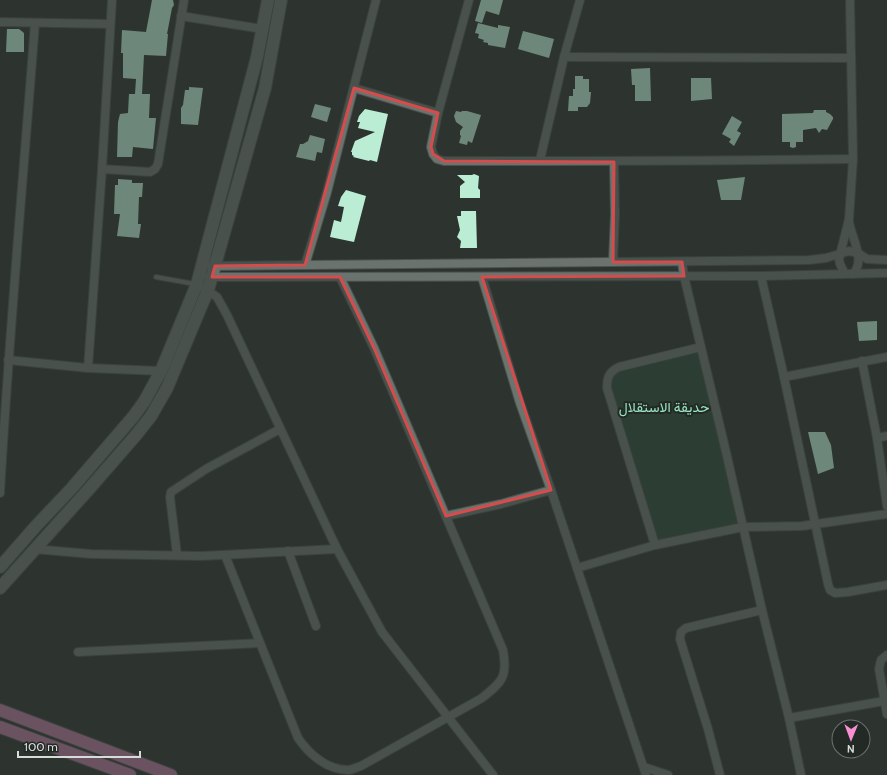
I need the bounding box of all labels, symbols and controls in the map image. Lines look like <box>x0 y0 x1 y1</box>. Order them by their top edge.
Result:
park label: حديقة الاستقلال <box>619 398 709 417</box>
north arrow <box>831 719 871 759</box>
scale bar <box>18 733 140 759</box>
text: 100 m <box>24 739 58 754</box>
text: N <box>847 742 855 756</box>

